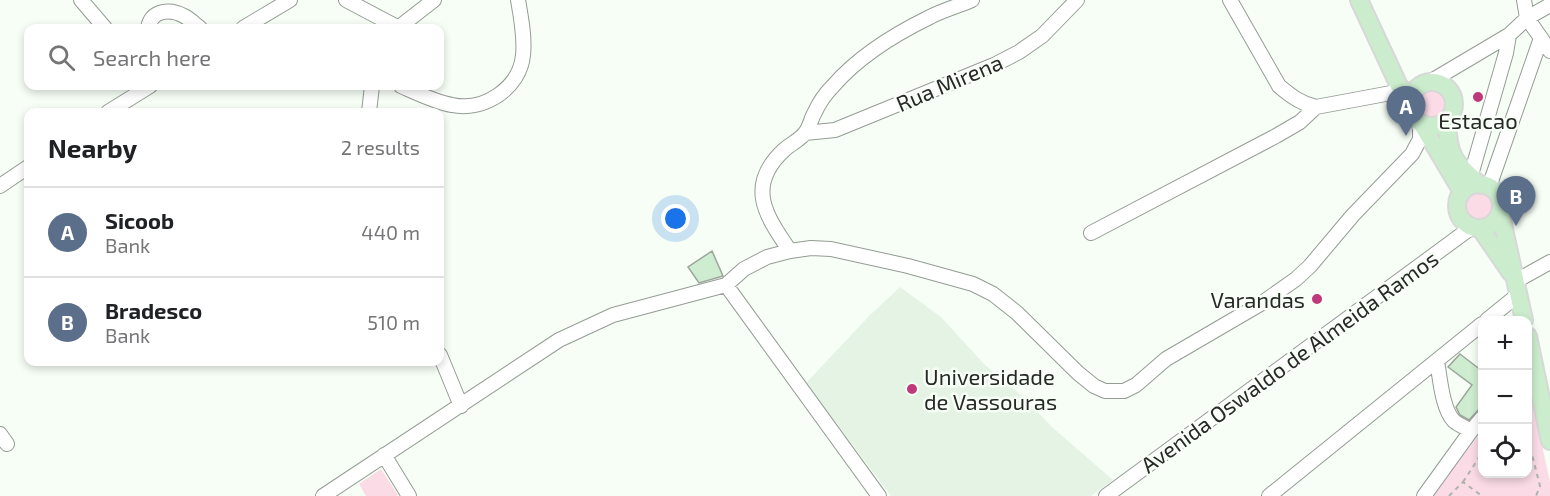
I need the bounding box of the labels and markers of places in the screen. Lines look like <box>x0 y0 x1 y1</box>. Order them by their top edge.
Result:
pin: A <box>1386 86 1426 136</box>
marker: Estacao <box>1471 90 1485 104</box>
place label: Estacao <box>1438 107 1518 133</box>
pin: B <box>1496 176 1536 226</box>
place label: Varandas <box>1211 286 1305 312</box>
marker: Varandas <box>1310 292 1324 306</box>
place label: Universidade de Vassouras <box>924 363 1057 414</box>
marker: Universidade de Vassouras <box>905 382 919 396</box>

